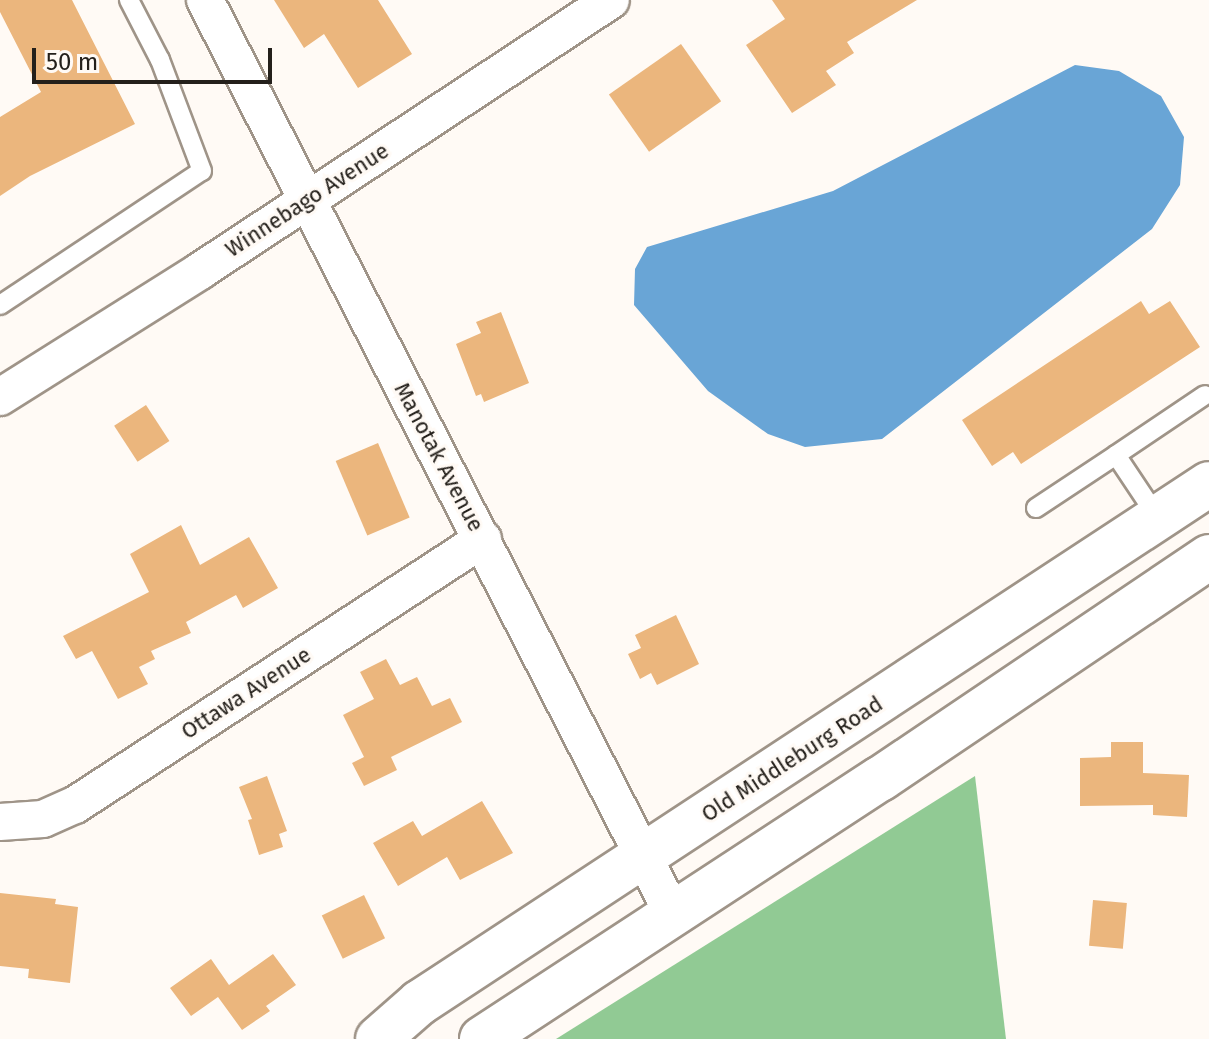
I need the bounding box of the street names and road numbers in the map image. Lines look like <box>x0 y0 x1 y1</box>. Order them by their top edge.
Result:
street label: Winnebago Avenue <box>220 137 394 263</box>
street label: Manotak Avenue <box>389 378 489 536</box>
street label: Ottawa Avenue <box>176 641 316 745</box>
street label: Old Middleburg Road <box>697 691 887 827</box>

